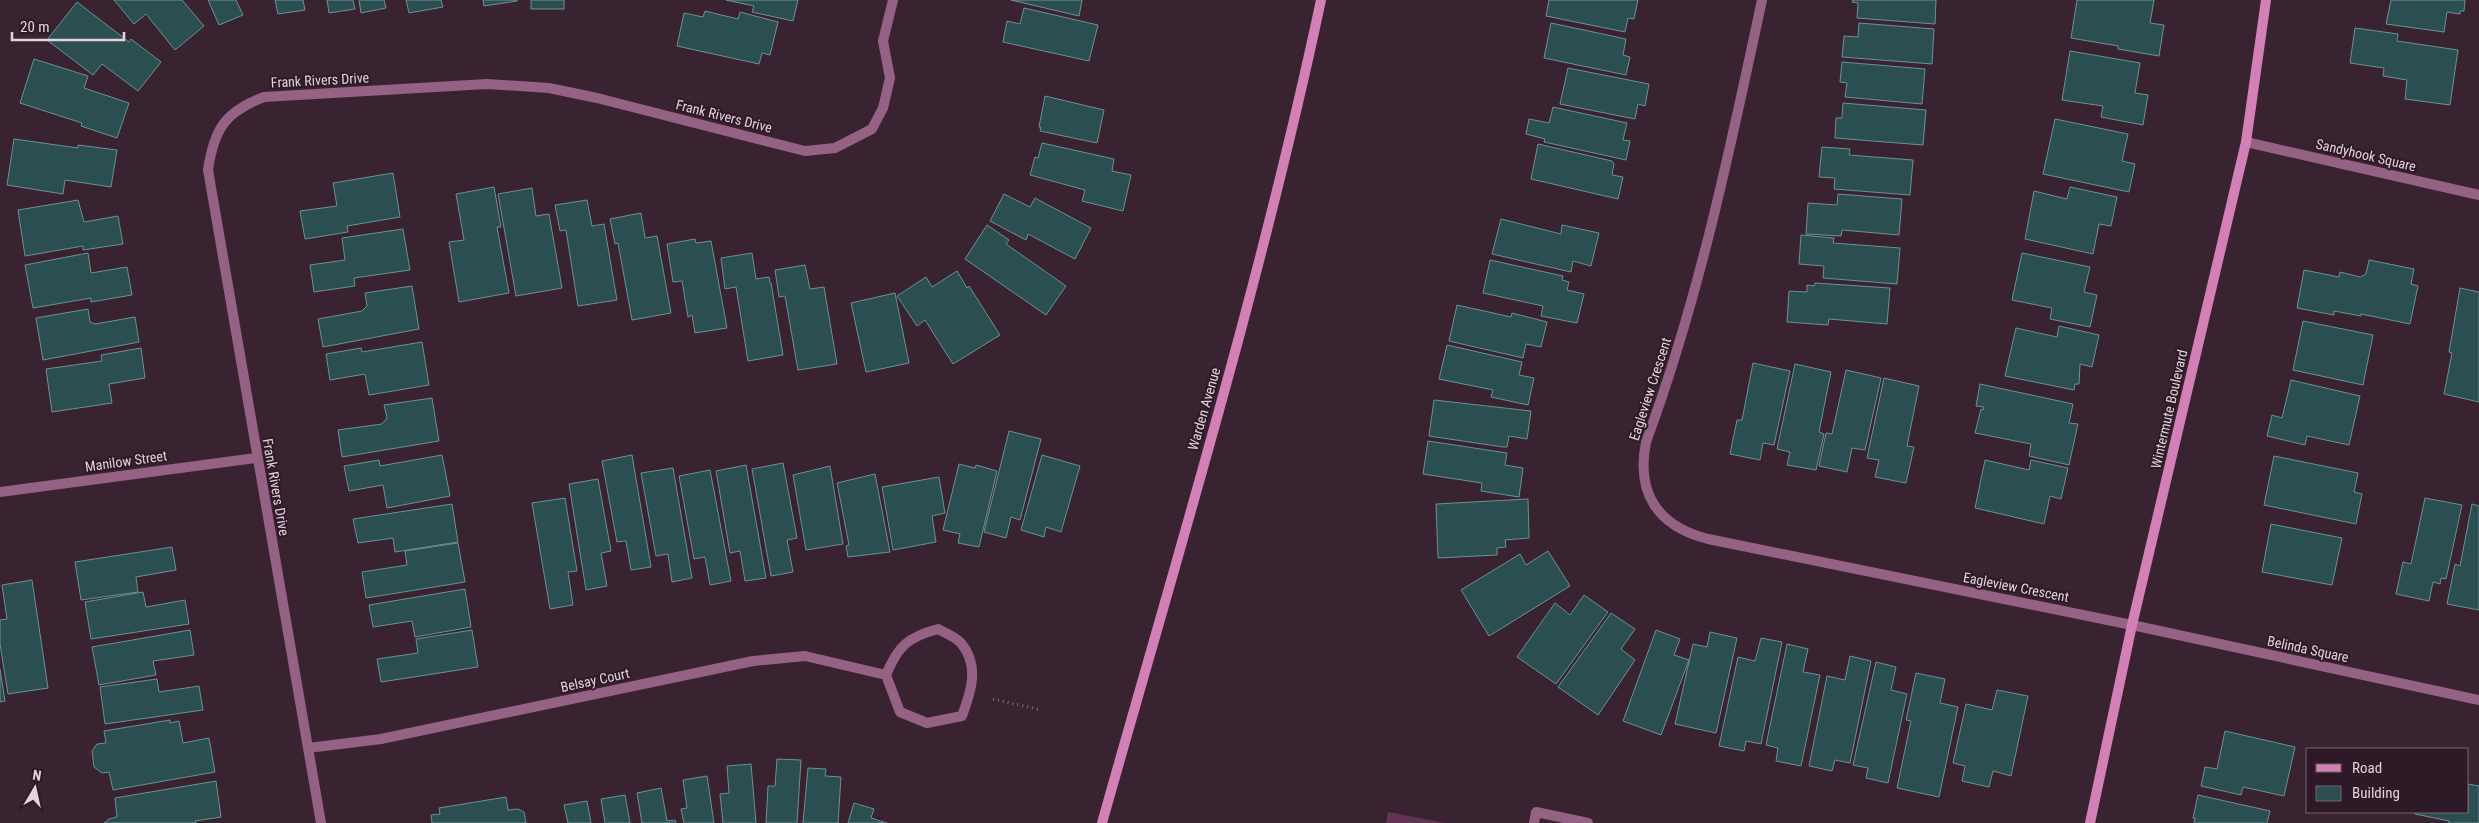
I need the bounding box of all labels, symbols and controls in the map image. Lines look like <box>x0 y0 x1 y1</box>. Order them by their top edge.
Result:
scale bar <box>12 10 125 42</box>
text: 20 m <box>20 18 50 36</box>
street label: Frank Rivers Drive <box>270 69 370 91</box>
street label: Frank Rivers Drive <box>674 96 774 136</box>
street label: Sandyhook Square <box>2314 136 2418 174</box>
street label: Eagleview Crescent <box>1626 335 1674 443</box>
street label: Wintermute Boulevard <box>2148 348 2190 470</box>
street label: Warden Avenue <box>1185 365 1224 452</box>
street label: Frank Rivers Drive <box>260 437 293 537</box>
street label: Manilow Street <box>84 447 168 475</box>
street label: Eagleview Crescent <box>1962 569 2070 605</box>
street label: Belinda Square <box>2266 633 2351 666</box>
street label: Belsay Court <box>559 665 631 695</box>
legend <box>2306 748 2469 813</box>
text: Road <box>2352 759 2382 777</box>
north arrow <box>10 763 60 813</box>
text: N <box>32 767 43 784</box>
text: Building <box>2352 784 2400 802</box>

